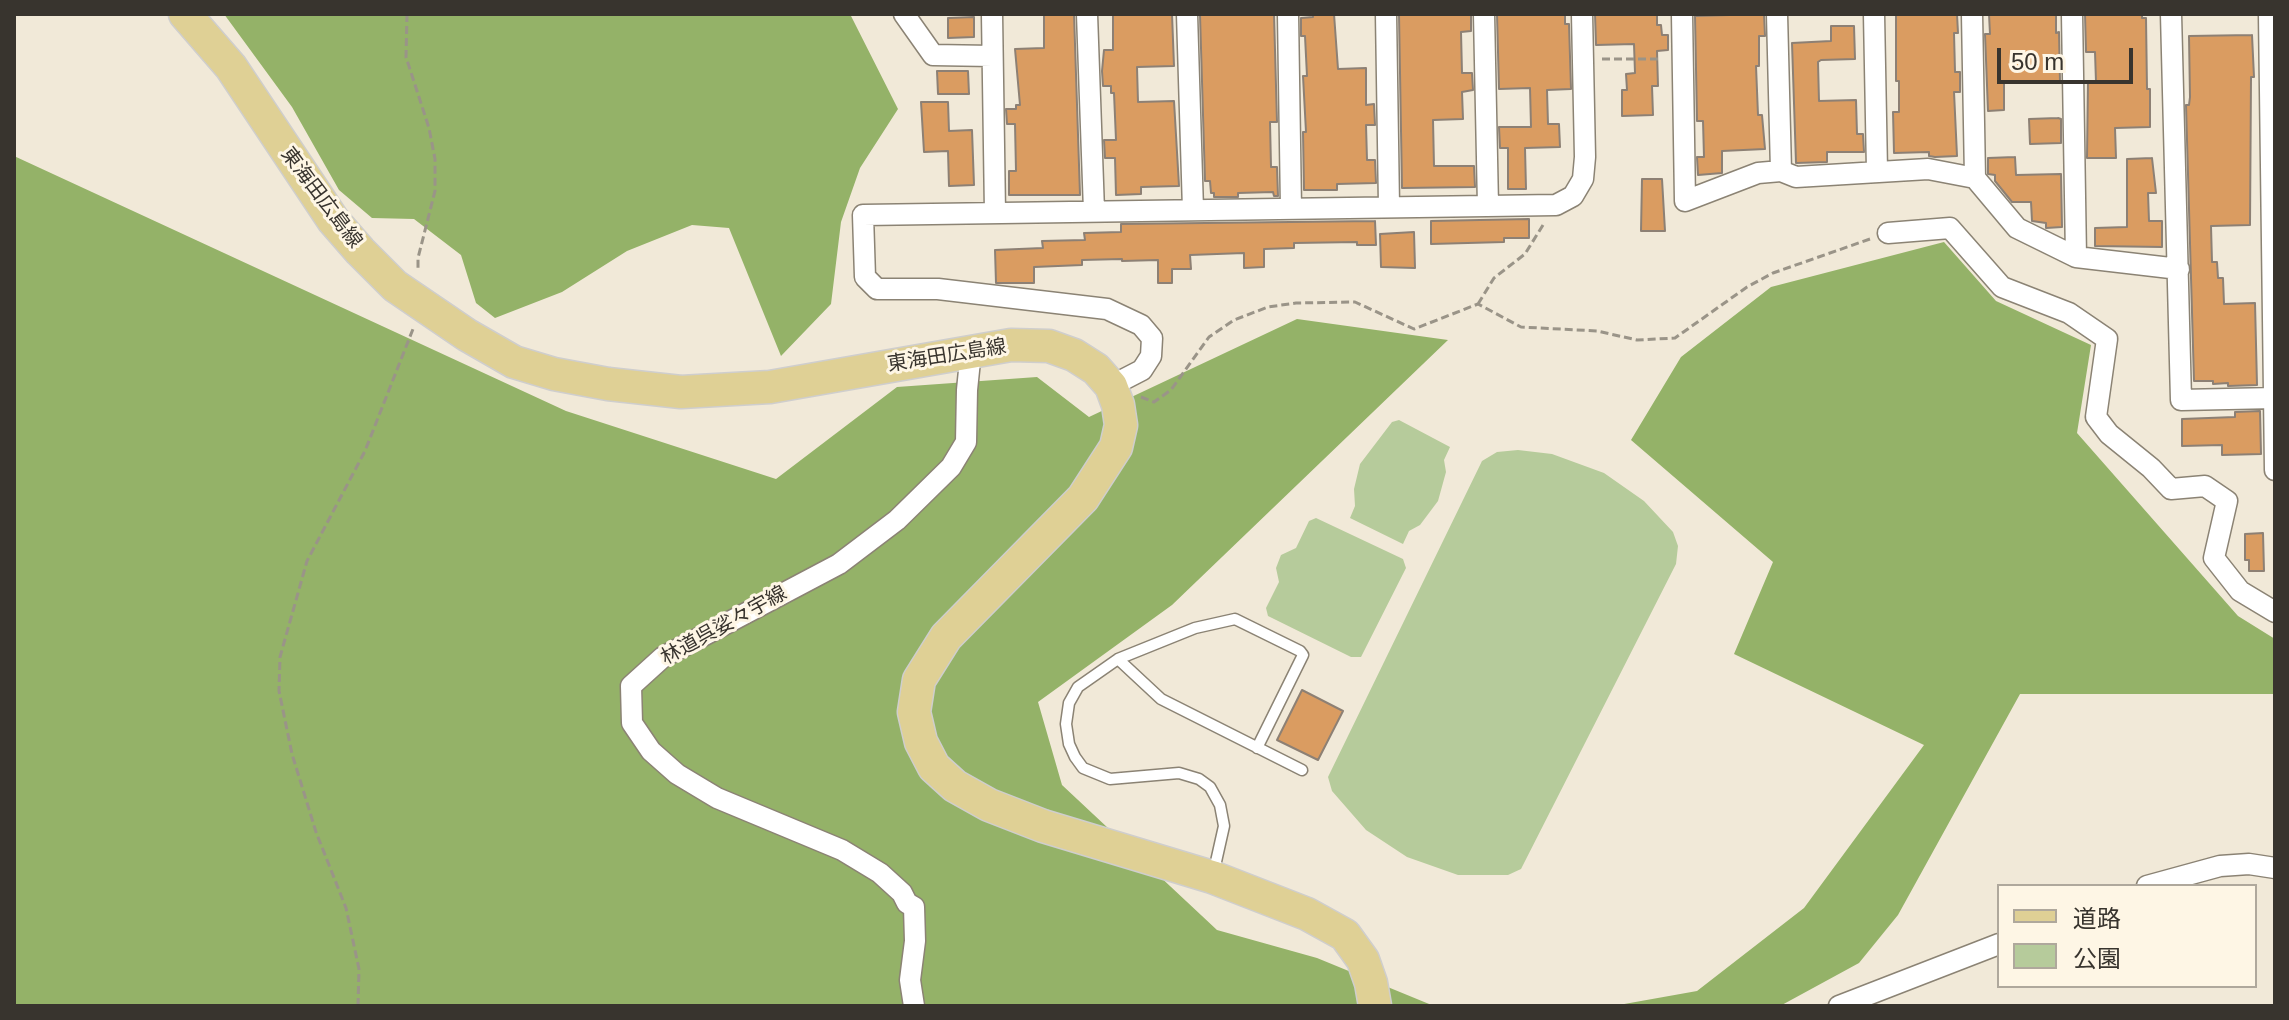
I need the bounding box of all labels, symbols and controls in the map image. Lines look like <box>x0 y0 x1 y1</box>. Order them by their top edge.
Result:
scale bar <box>2001 32 2137 82</box>
text: 50 m <box>2011 48 2064 75</box>
street label: 東海田広島線 <box>275 143 367 253</box>
street label: 東海田広島線 <box>886 335 1008 377</box>
street label: 林道呉娑々宇線 <box>657 582 791 670</box>
legend <box>1997 884 2257 988</box>
text: 道路 <box>2073 905 2121 932</box>
text: 公園 <box>2073 945 2121 972</box>

